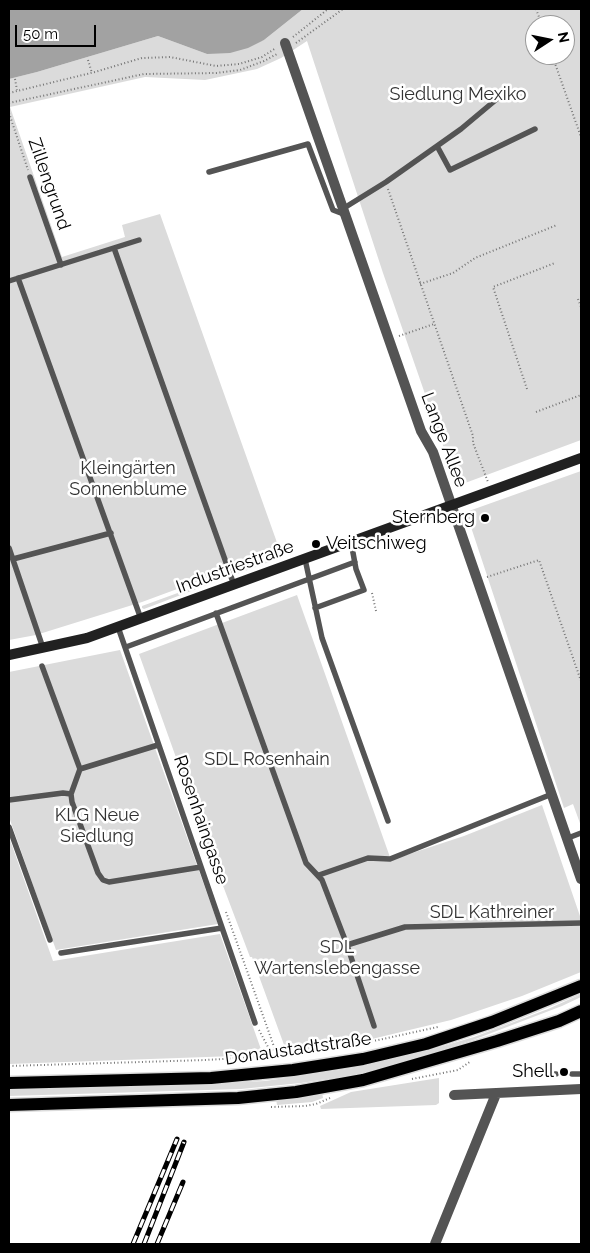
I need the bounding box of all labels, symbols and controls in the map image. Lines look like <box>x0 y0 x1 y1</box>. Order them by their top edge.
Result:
scale bar <box>18 15 99 47</box>
north arrow <box>525 15 575 65</box>
text: 50 m <box>23 25 58 43</box>
text: N <box>555 31 573 44</box>
park label: Siedlung Mexiko <box>389 84 527 106</box>
street label: Zillengrund <box>23 135 75 233</box>
street label: Lange Allee <box>416 389 472 491</box>
park label: Kleingärten Sonnenblume <box>69 458 187 500</box>
place label: Sternberg <box>392 507 475 529</box>
marker: Sternberg <box>479 512 491 524</box>
place label: Veitschiweg <box>326 533 427 555</box>
street label: Industriestraße <box>173 536 297 598</box>
marker: Veitschiweg <box>310 538 322 550</box>
park label: SDL Rosenhain <box>204 749 330 771</box>
street label: Rosenhaingasse <box>169 752 233 888</box>
park label: KLG Neue Siedlung <box>55 805 139 848</box>
park label: SDL Kathreiner <box>430 902 554 924</box>
park label: SDL Wartenslebengasse <box>254 937 420 980</box>
street label: Donaustadtstraße <box>223 1028 373 1070</box>
place label: Shell <box>512 1061 554 1083</box>
marker: Shell <box>558 1066 570 1078</box>

